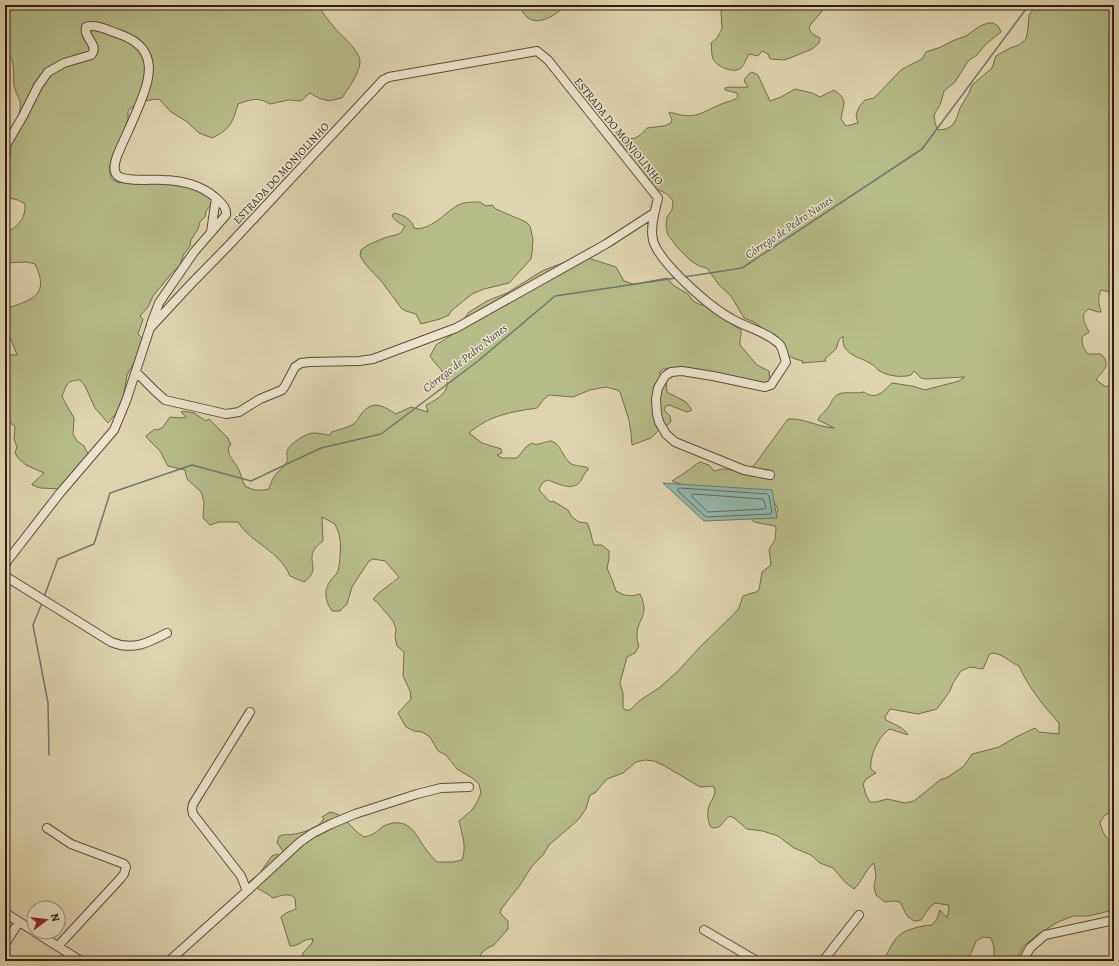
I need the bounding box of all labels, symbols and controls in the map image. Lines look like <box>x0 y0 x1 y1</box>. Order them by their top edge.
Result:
street label: ESTRADA DO MONJOLINHO <box>571 74 667 189</box>
street label: ESTRADA DO MONJOLINHO <box>230 119 333 228</box>
water label: Córrego de Pedro Nunes <box>742 192 836 262</box>
water label: Córrego de Pedro Nunes <box>419 320 511 396</box>
north arrow <box>26 900 66 940</box>
text: N <box>47 912 63 923</box>

